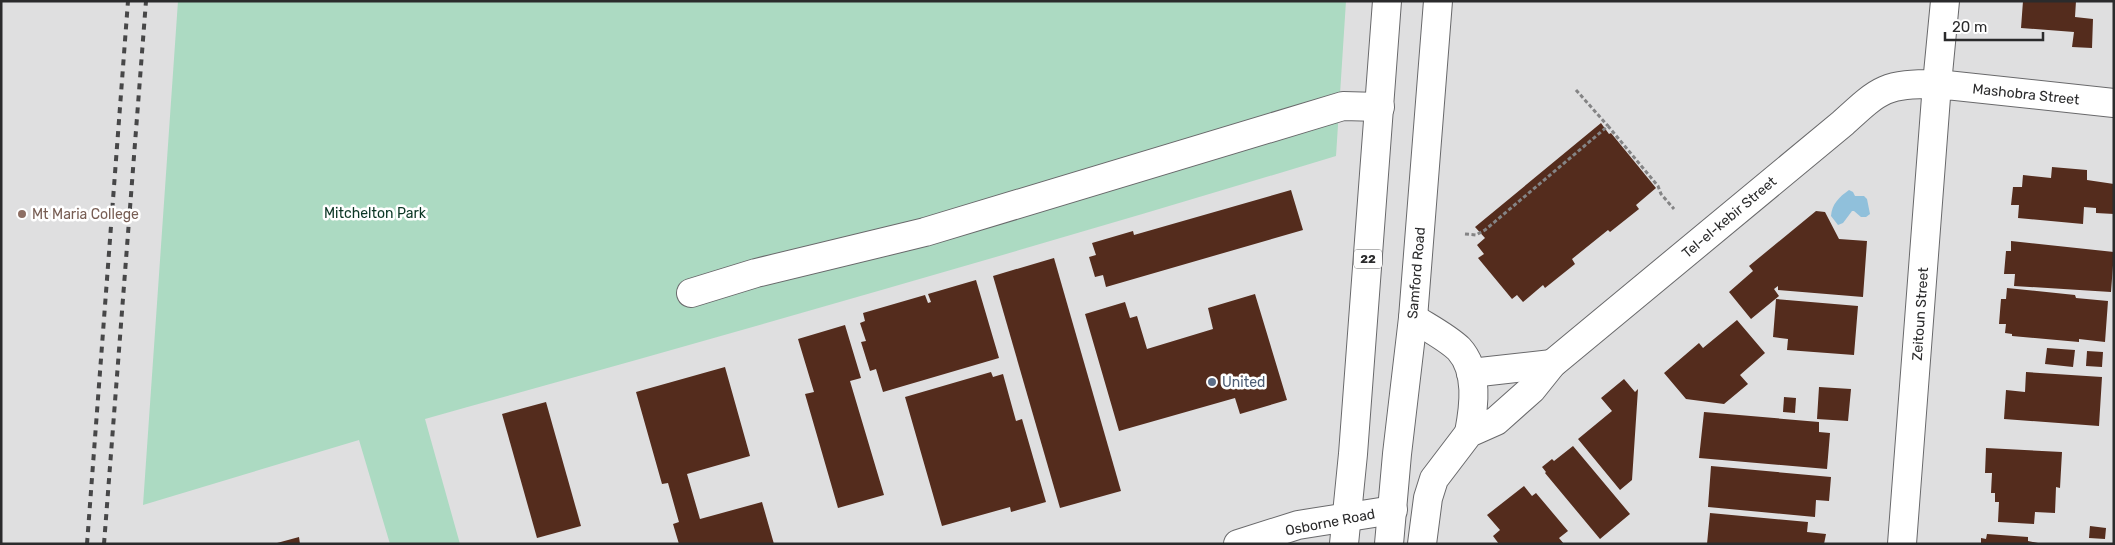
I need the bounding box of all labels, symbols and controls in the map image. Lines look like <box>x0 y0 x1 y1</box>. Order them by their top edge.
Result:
scale bar <box>1945 10 2042 42</box>
text: 20 m <box>1952 18 1987 36</box>
street label: Mashobra Street <box>1971 80 2081 109</box>
street label: Tel-el-kebir Street <box>1679 173 1780 262</box>
park label: Mitchelton Park <box>324 205 427 222</box>
place label: Mt Maria College <box>32 206 139 223</box>
marker: Mt Maria College <box>16 208 28 220</box>
street label: Samford Road <box>1404 226 1429 320</box>
road number: 22 <box>1354 250 1382 268</box>
street label: Zeitoun Street <box>1909 266 1932 361</box>
place label: United <box>1222 374 1265 391</box>
marker: United <box>1206 376 1218 388</box>
street label: Osborne Road <box>1284 505 1377 540</box>

